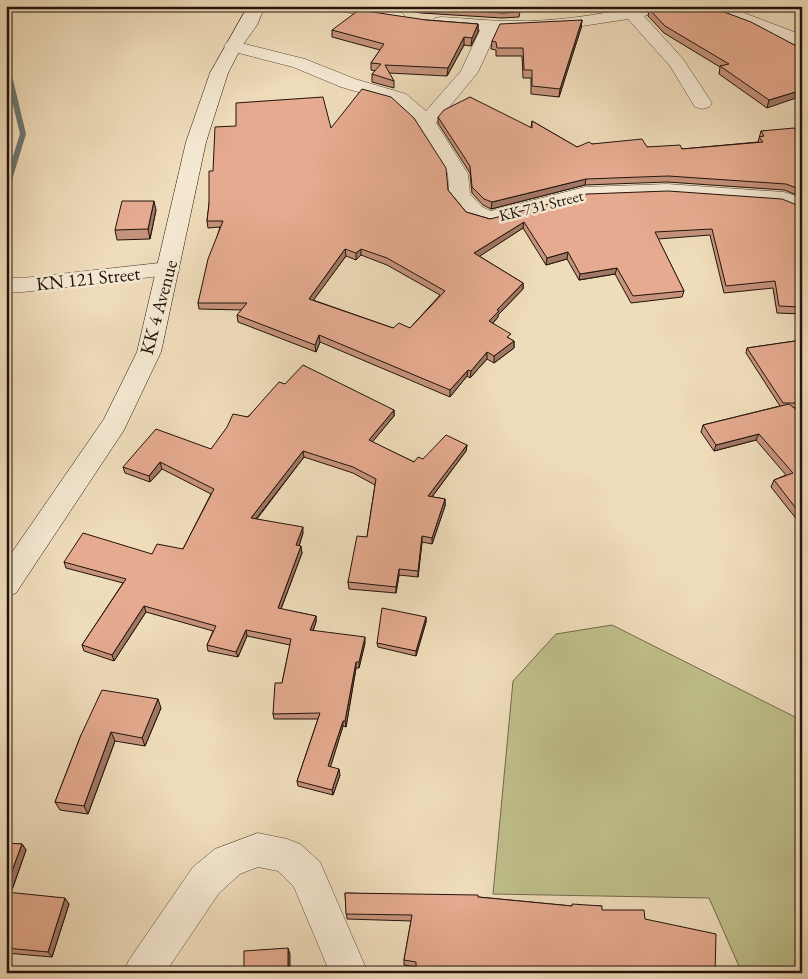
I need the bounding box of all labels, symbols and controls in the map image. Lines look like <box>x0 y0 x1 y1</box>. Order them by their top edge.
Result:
street label: KK 731 Street <box>497 185 586 226</box>
street label: KK 4 Avenue <box>134 257 183 357</box>
street label: KN 121 Street <box>35 261 141 296</box>

